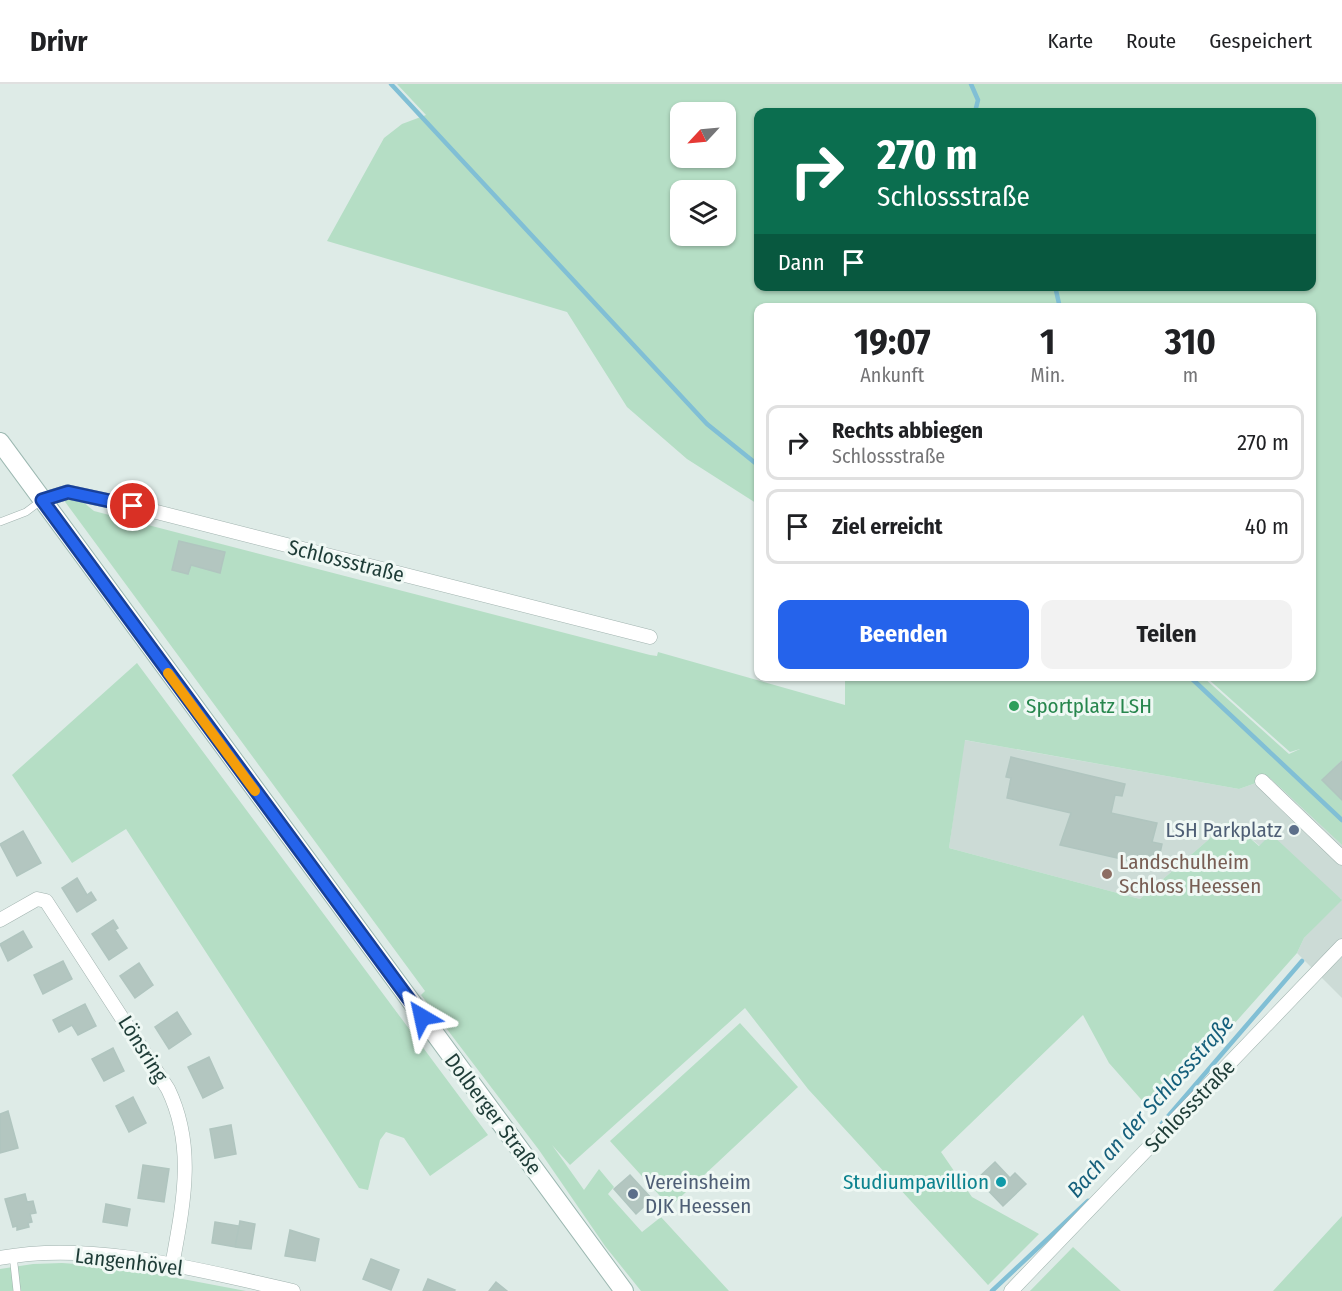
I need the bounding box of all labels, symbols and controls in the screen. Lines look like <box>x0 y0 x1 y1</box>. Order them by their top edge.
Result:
text: Drivr <box>30 25 88 58</box>
text: Karte <box>1048 28 1093 54</box>
text: Route <box>1126 28 1176 54</box>
text: Gespeichert <box>1209 28 1312 54</box>
north arrow <box>670 102 736 168</box>
map controls <box>670 102 736 246</box>
text: 270 m <box>877 130 977 180</box>
icon: right <box>778 132 856 210</box>
button: layers <box>670 180 736 246</box>
text: Schlossstraße <box>877 181 1030 213</box>
icon: arrive <box>837 246 870 279</box>
text: Dann <box>778 249 825 276</box>
text: 19:07 <box>854 320 931 364</box>
text: 1 <box>1040 320 1055 364</box>
text: 310 <box>1165 320 1216 364</box>
text: Ankunft <box>860 363 924 387</box>
text: Min. <box>1031 363 1065 387</box>
text: m <box>1183 363 1198 387</box>
text: Rechts abbiegen <box>832 417 983 444</box>
icon: right <box>781 426 814 459</box>
text: 270 m <box>1237 429 1289 456</box>
text: Schlossstraße <box>832 444 945 468</box>
pin <box>107 480 158 531</box>
icon: arrive <box>116 489 149 522</box>
icon: arrive <box>781 510 814 543</box>
text: Ziel erreicht <box>832 513 943 540</box>
text: 40 m <box>1245 513 1289 540</box>
street label: Schlossstraße <box>285 534 407 588</box>
button: Beenden <box>778 600 1029 669</box>
button: Teilen <box>1041 600 1292 669</box>
place label: Sportplatz LSH <box>1026 693 1152 719</box>
marker: Sportplatz LSH <box>1007 699 1021 713</box>
place label: LSH Parkplatz <box>1166 817 1282 843</box>
marker: LSH Parkplatz <box>1287 823 1301 837</box>
place label: Landschulheim Schloss Heessen <box>1119 849 1261 899</box>
marker: Landschulheim Schloss Heessen <box>1100 867 1114 881</box>
position arrow <box>390 985 454 1049</box>
water label: Bach an der Schlossstraße <box>1061 1009 1239 1203</box>
street label: Lönsring <box>113 1011 174 1087</box>
street label: Dolberger Straße <box>439 1048 547 1180</box>
street label: Schlossstraße <box>1140 1054 1240 1158</box>
place label: Vereinsheim DJK Heessen <box>645 1169 751 1219</box>
place label: Studiumpavillion <box>843 1169 989 1195</box>
marker: Studiumpavillion <box>994 1175 1008 1189</box>
marker: Vereinsheim DJK Heessen <box>626 1187 640 1201</box>
street label: Langenhövel <box>73 1242 185 1282</box>

